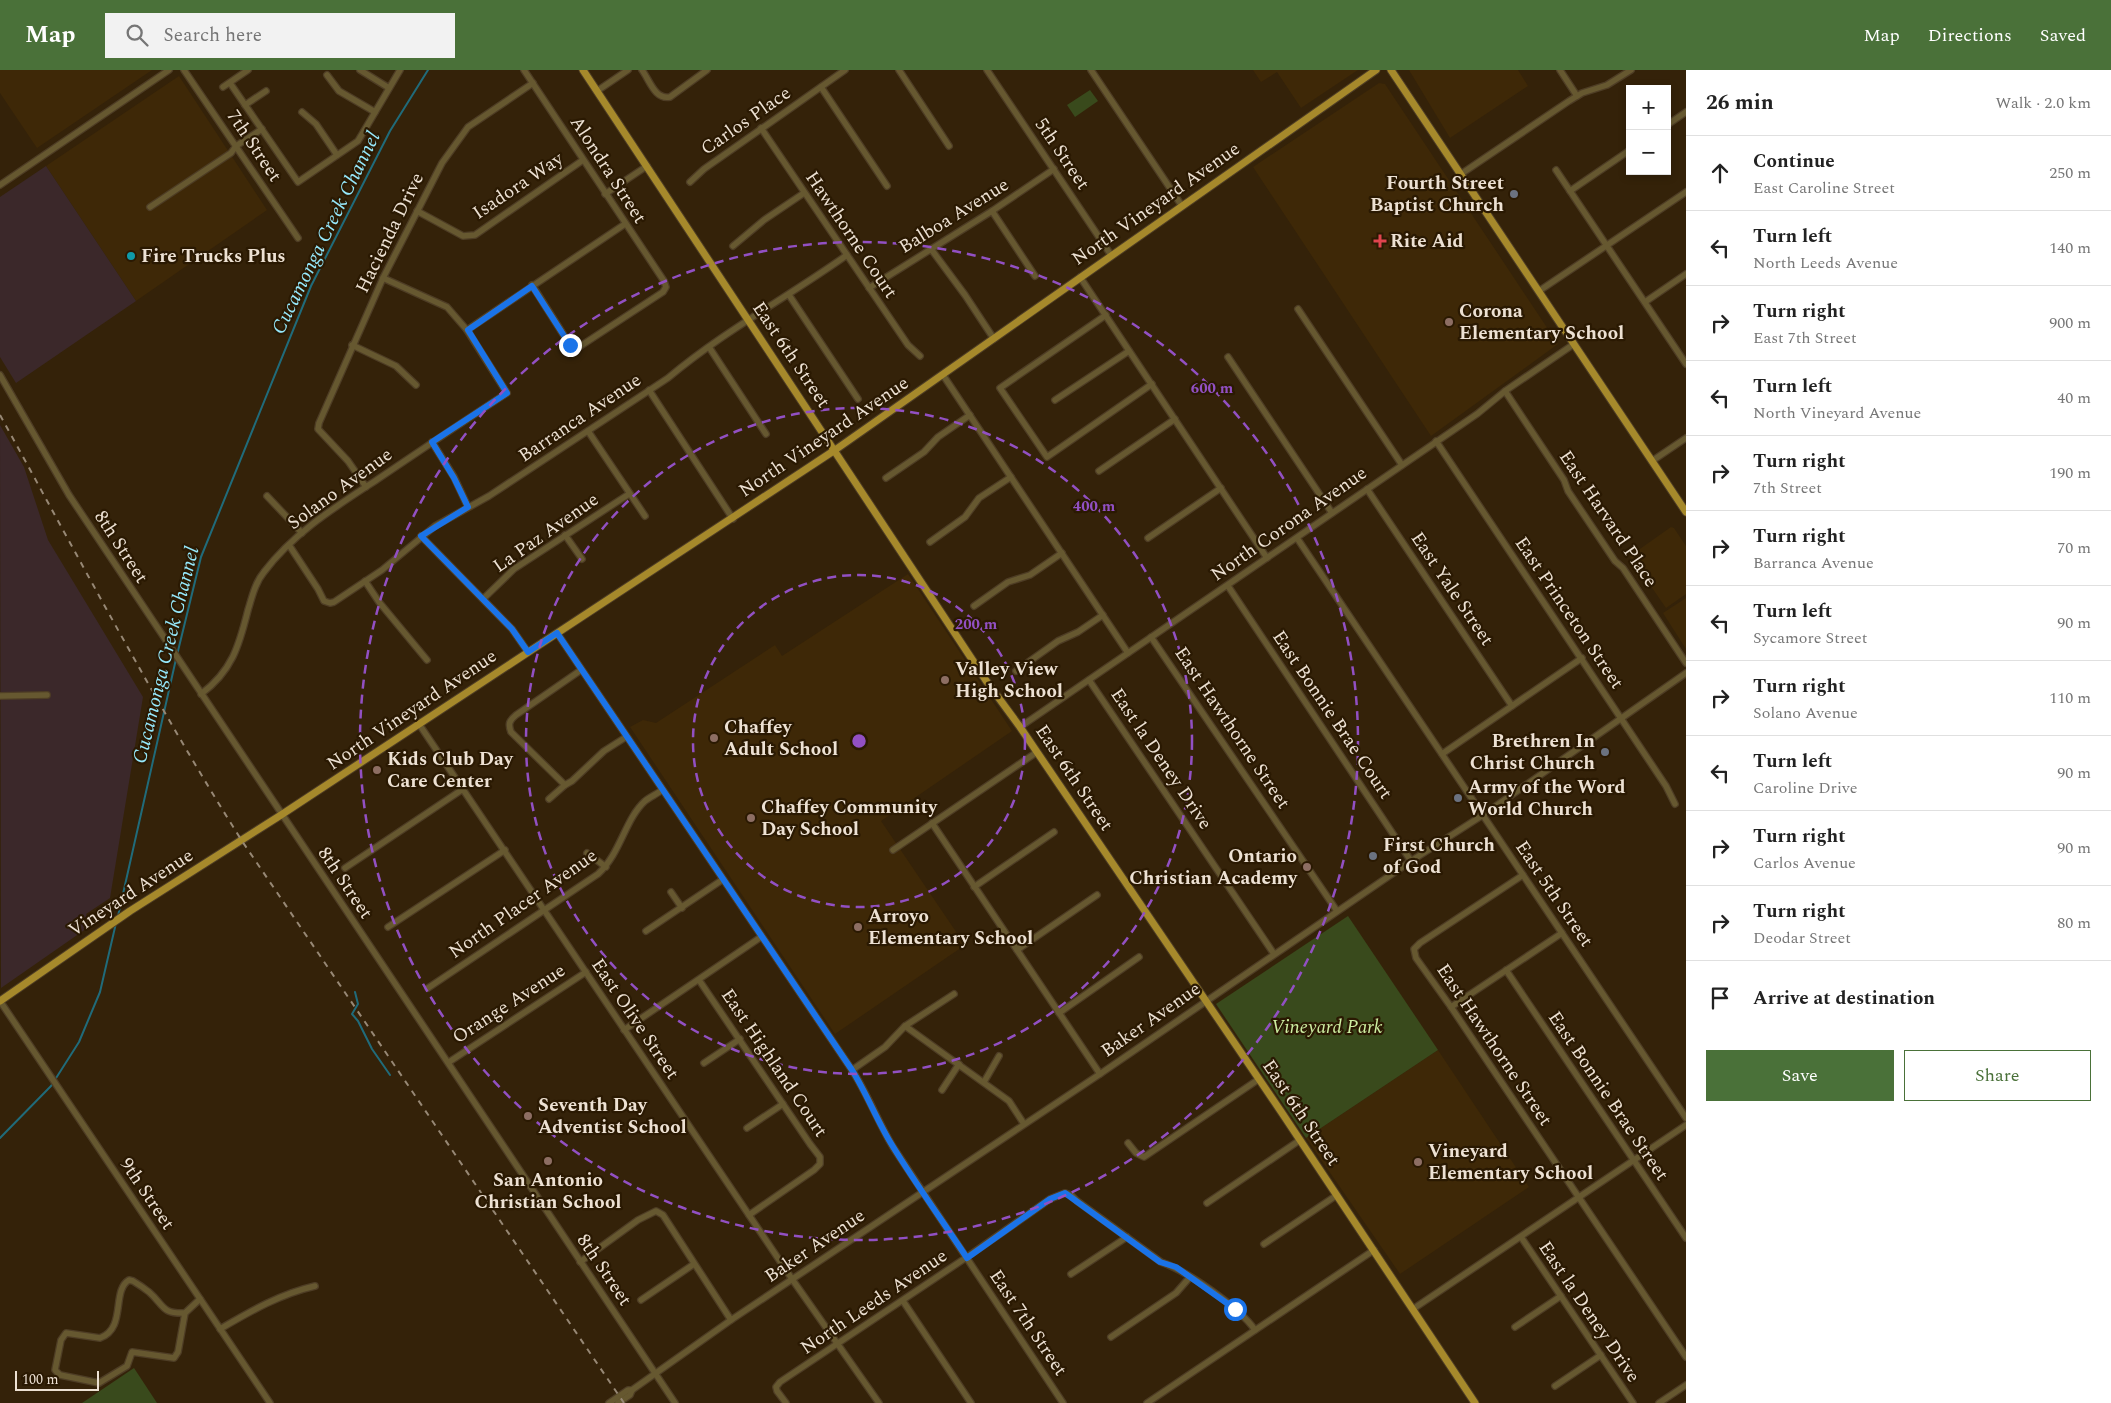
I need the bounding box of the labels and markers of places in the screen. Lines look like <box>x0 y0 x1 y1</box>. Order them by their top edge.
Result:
place label: Fourth Street Baptist Church <box>1370 169 1504 220</box>
marker: Fourth Street Baptist Church <box>1508 188 1520 200</box>
place label: Rite Aid <box>1390 227 1464 256</box>
marker: Rite Aid <box>1374 235 1386 247</box>
place label: Fire Trucks Plus <box>141 242 286 271</box>
marker: Fire Trucks Plus <box>125 250 137 262</box>
place label: Corona Elementary School <box>1459 297 1624 348</box>
marker: Corona Elementary School <box>1443 316 1455 328</box>
place label: Valley View High School <box>955 655 1063 706</box>
marker: Valley View High School <box>939 674 951 686</box>
place label: Chaffey Adult School <box>724 713 838 764</box>
place label: Brethren In Christ Church <box>1470 727 1595 778</box>
marker: Chaffey Adult School <box>708 732 720 744</box>
centre of rings <box>850 732 868 750</box>
place label: Kids Club Day Care Center <box>387 745 514 796</box>
marker: Brethren In Christ Church <box>1599 746 1611 758</box>
marker: Kids Club Day Care Center <box>371 764 383 776</box>
place label: Army of the Word World Church <box>1468 773 1626 824</box>
marker: Army of the Word World Church <box>1452 792 1464 804</box>
place label: Chaffey Community Day School <box>761 793 938 844</box>
marker: Chaffey Community Day School <box>745 812 757 824</box>
place label: First Church of God <box>1383 831 1495 882</box>
place label: Ontario Christian Academy <box>1129 842 1298 893</box>
marker: First Church of God <box>1367 850 1379 862</box>
marker: Ontario Christian Academy <box>1301 861 1313 873</box>
place label: Arroyo Elementary School <box>868 902 1033 953</box>
marker: Arroyo Elementary School <box>852 921 864 933</box>
place label: Seventh Day Adventist School <box>538 1091 687 1142</box>
marker: Seventh Day Adventist School <box>522 1110 534 1122</box>
place label: Vineyard Elementary School <box>1428 1137 1593 1188</box>
marker: San Antonio Christian School <box>542 1155 554 1167</box>
marker: Vineyard Elementary School <box>1412 1156 1424 1168</box>
place label: San Antonio Christian School <box>474 1166 622 1217</box>

